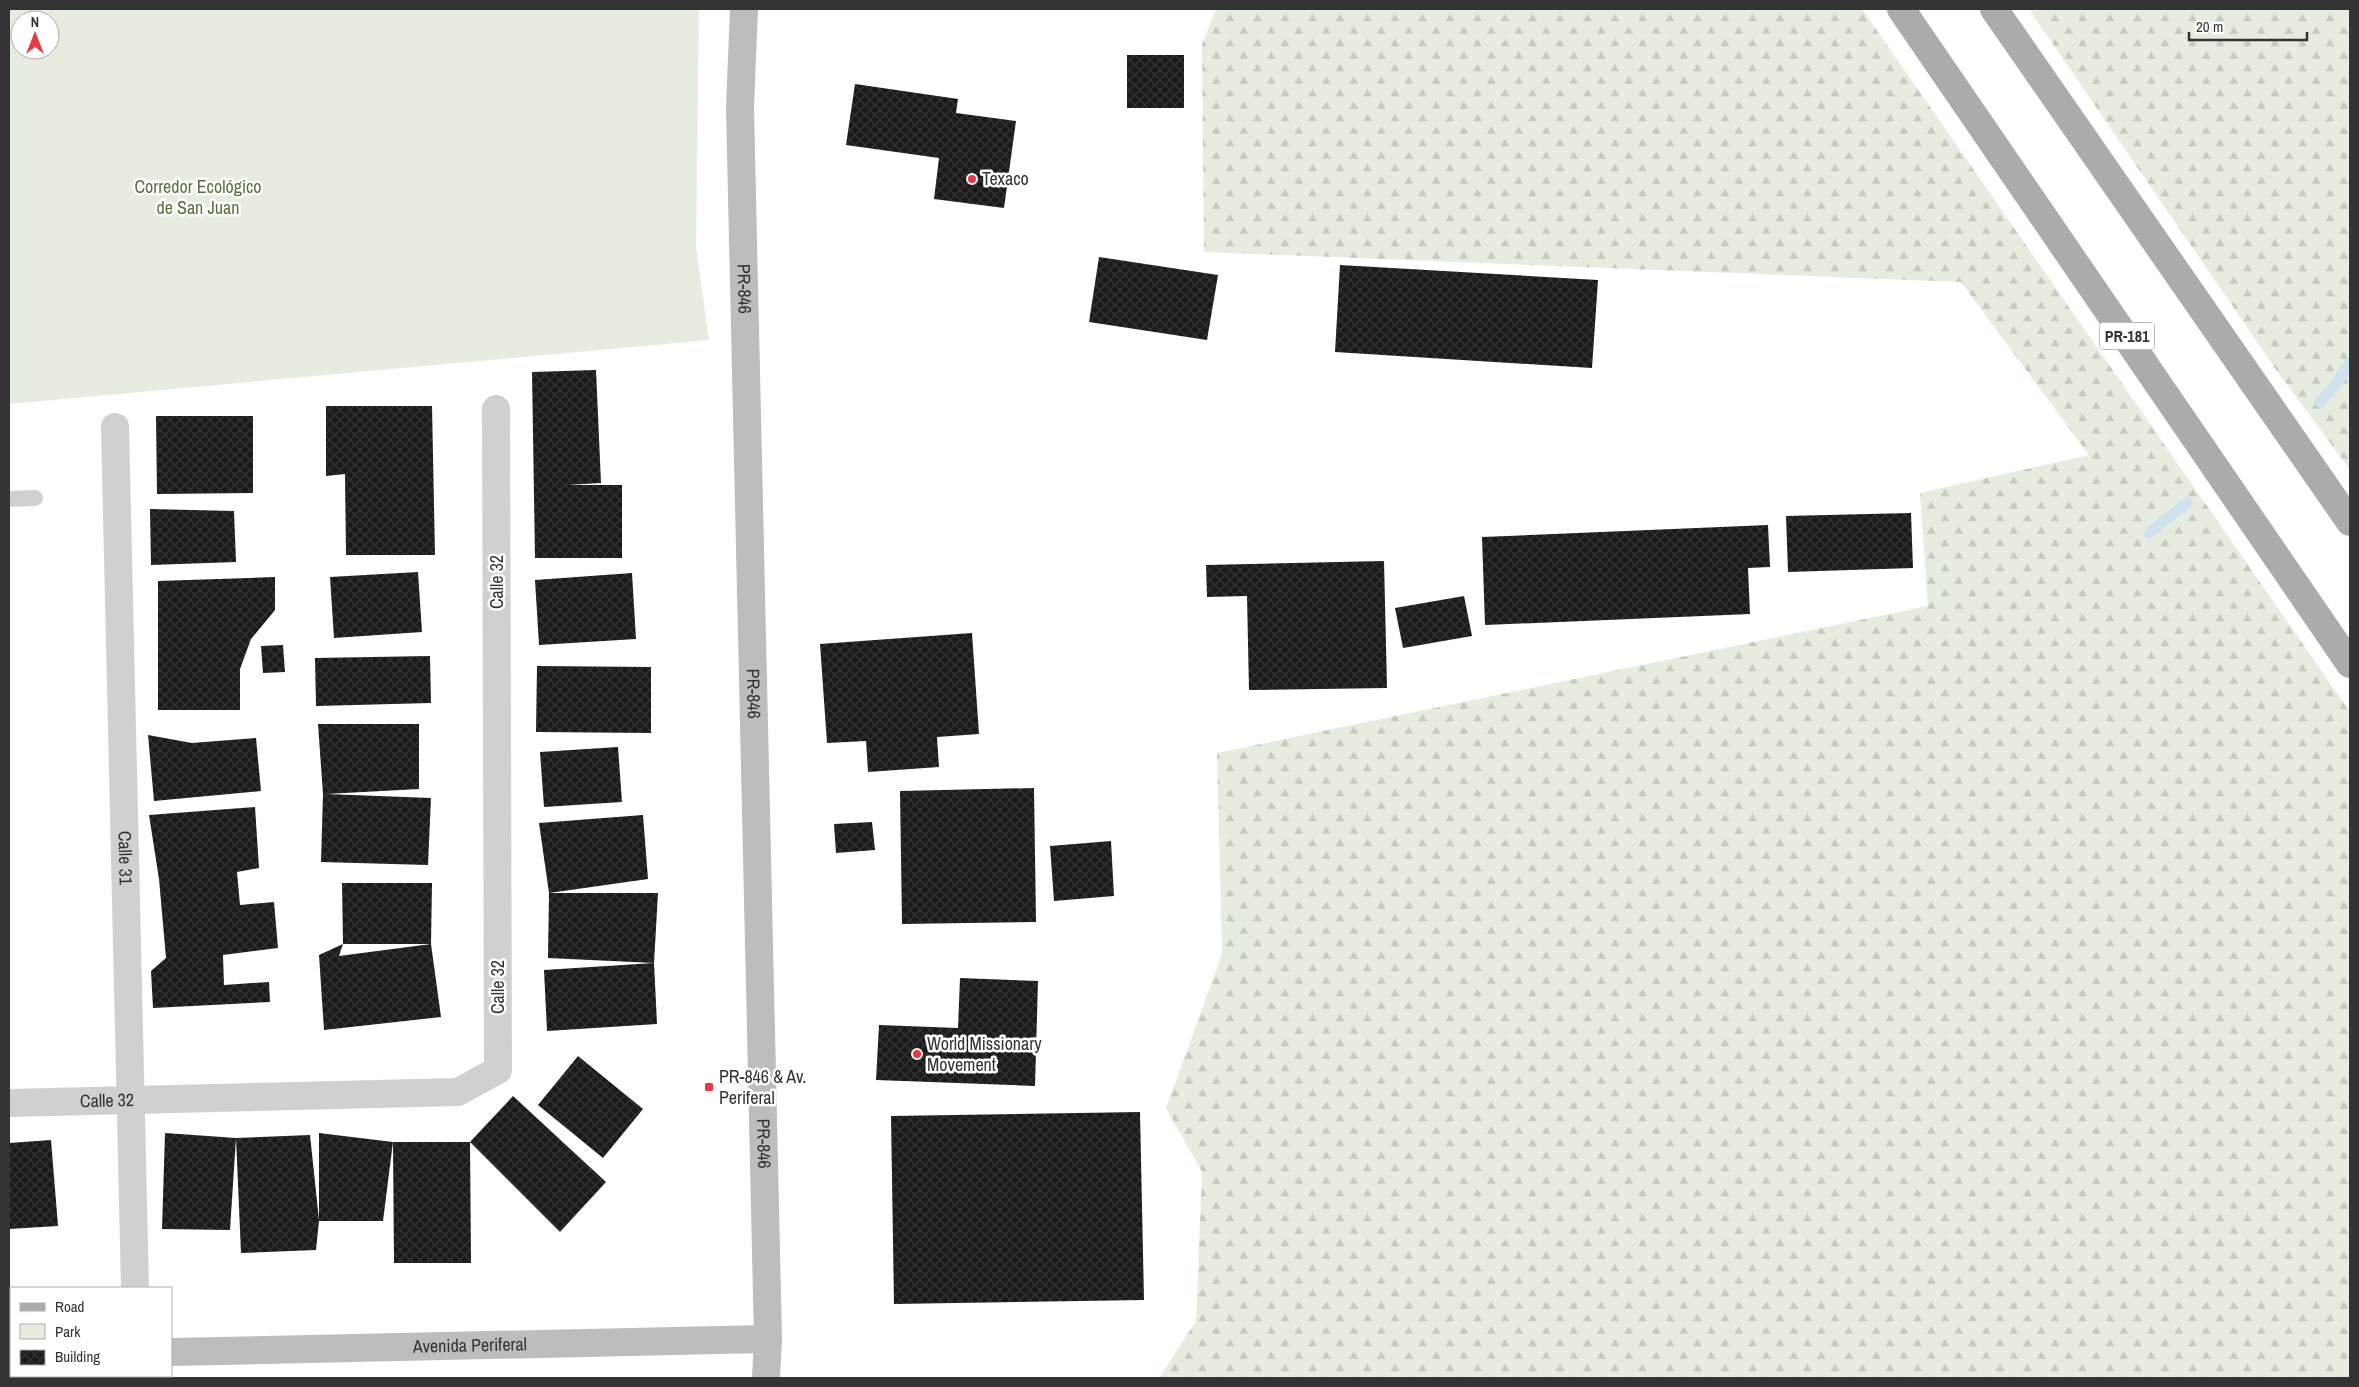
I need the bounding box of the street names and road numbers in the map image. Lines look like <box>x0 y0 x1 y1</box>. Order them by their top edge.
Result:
street label: PR-846 <box>732 264 758 314</box>
road number: PR-181 <box>2100 322 2154 350</box>
street label: Calle 32 <box>484 555 509 609</box>
street label: PR-846 <box>741 668 767 719</box>
street label: Calle 31 <box>112 830 139 886</box>
street label: Calle 32 <box>485 960 510 1014</box>
street label: Calle 32 <box>80 1087 134 1113</box>
street label: PR-846 <box>751 1118 777 1169</box>
street label: Avenida Periferal <box>412 1331 527 1359</box>

